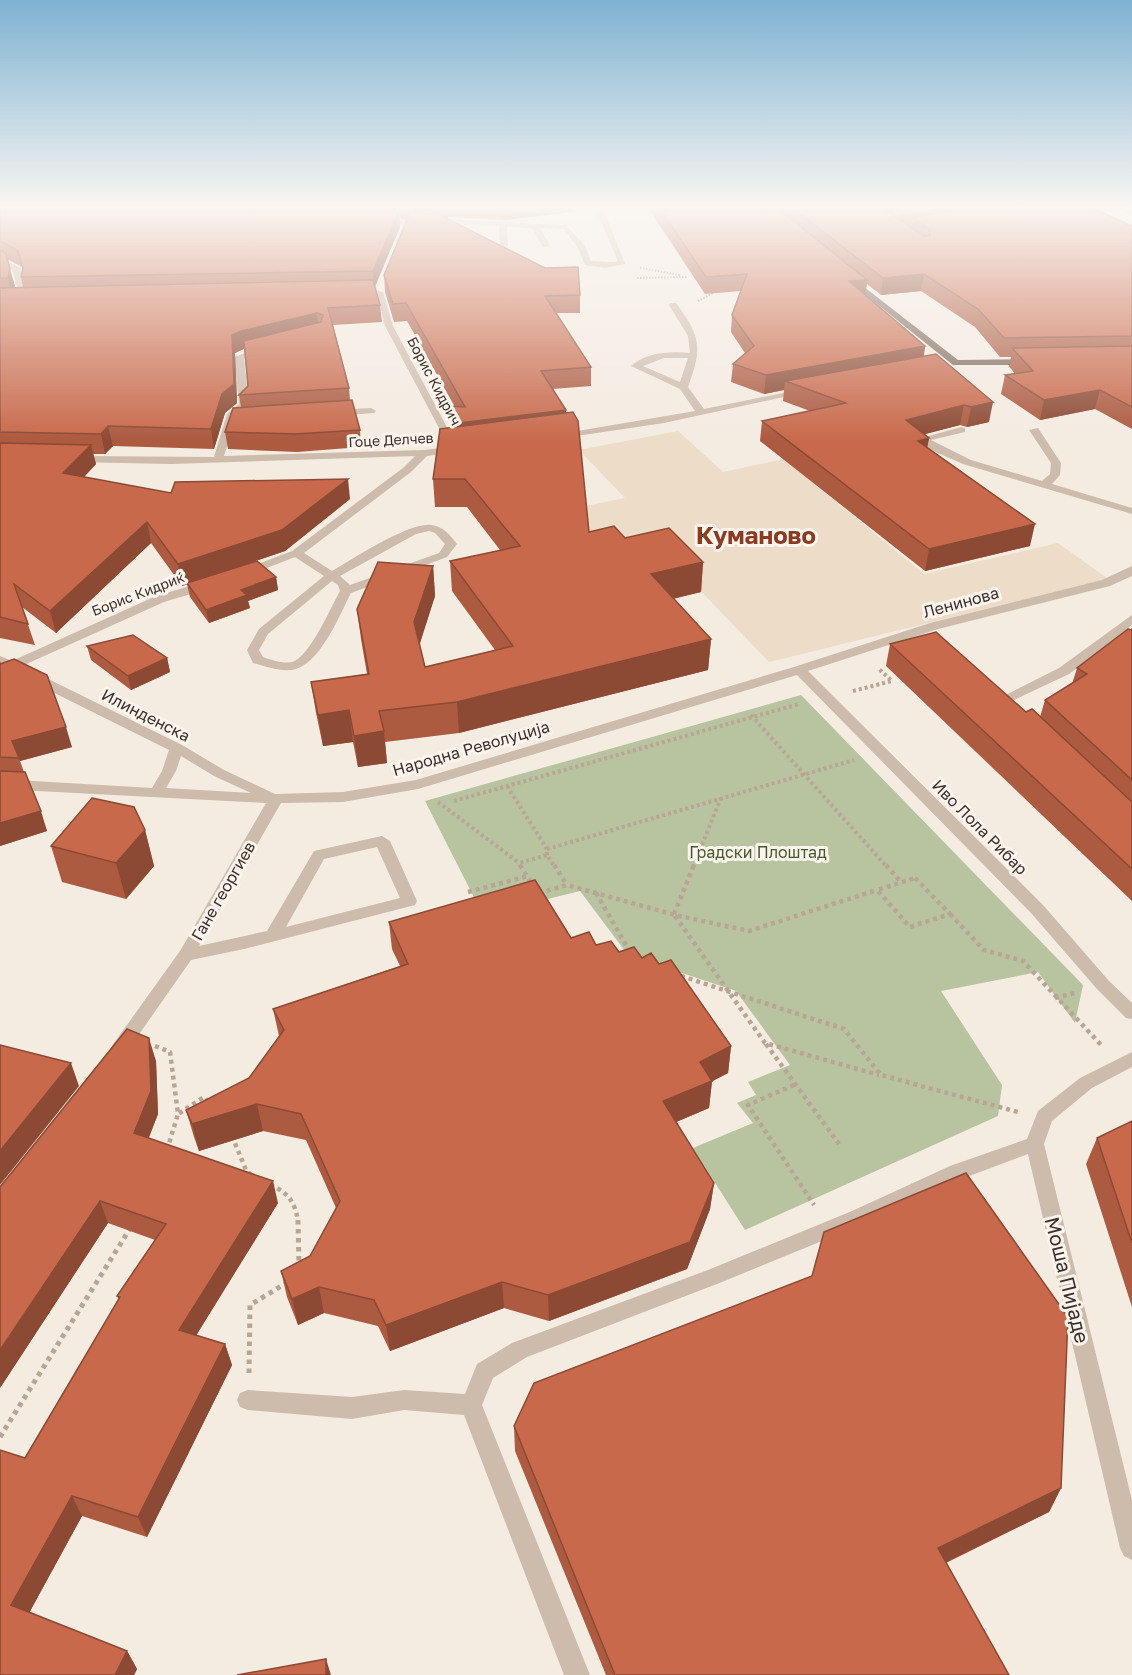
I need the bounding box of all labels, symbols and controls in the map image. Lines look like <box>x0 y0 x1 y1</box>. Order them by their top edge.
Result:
street label: Борис Кидрич <box>404 334 465 428</box>
street label: Гоце Делчев <box>348 429 434 450</box>
district label: Куманово <box>696 520 816 549</box>
street label: Борис Кидриќ <box>89 568 187 619</box>
street label: Ленинова <box>921 582 1001 622</box>
street label: Илинденска <box>98 684 194 746</box>
street label: Народна Револуција <box>390 716 552 780</box>
street label: Иво Лола Рибар <box>928 775 1032 879</box>
street label: Гане георгиев <box>187 838 259 944</box>
park label: Градски Плоштад <box>689 842 827 862</box>
street label: Моша Пијаде <box>1041 1214 1095 1345</box>

